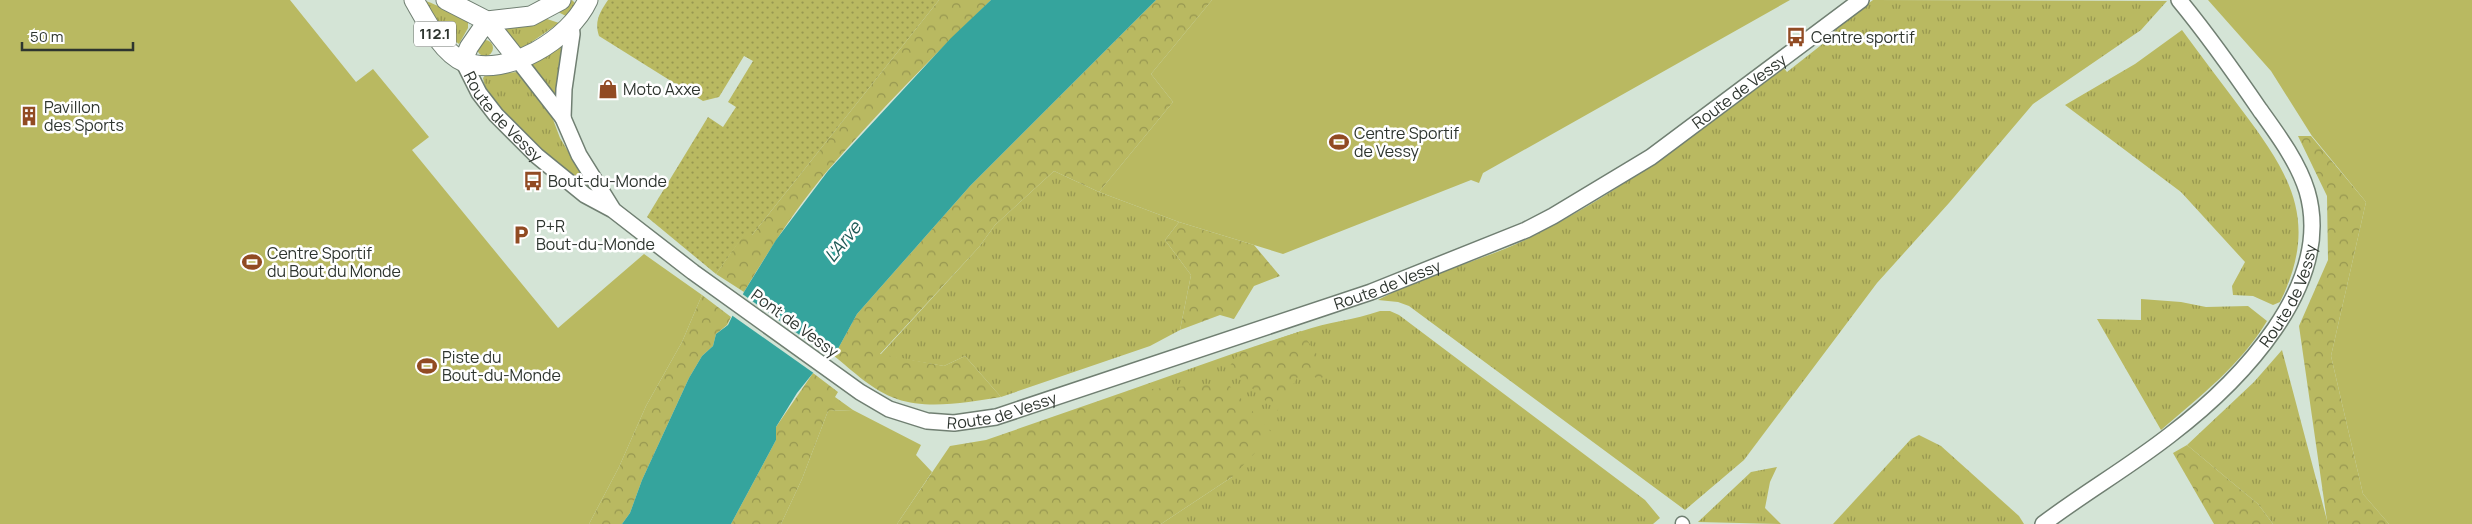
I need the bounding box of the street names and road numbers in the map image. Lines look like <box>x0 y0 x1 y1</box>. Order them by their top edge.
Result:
road number: 112.1 <box>414 22 456 46</box>
street label: Route de Vessy <box>1687 48 1791 134</box>
street label: Route de Vessy <box>459 67 548 167</box>
street label: Route de Vessy <box>2254 242 2322 352</box>
street label: Route de Vessy <box>1331 254 1444 315</box>
street label: Pont de Vessy <box>747 284 844 363</box>
street label: Route de Vessy <box>946 386 1060 434</box>

